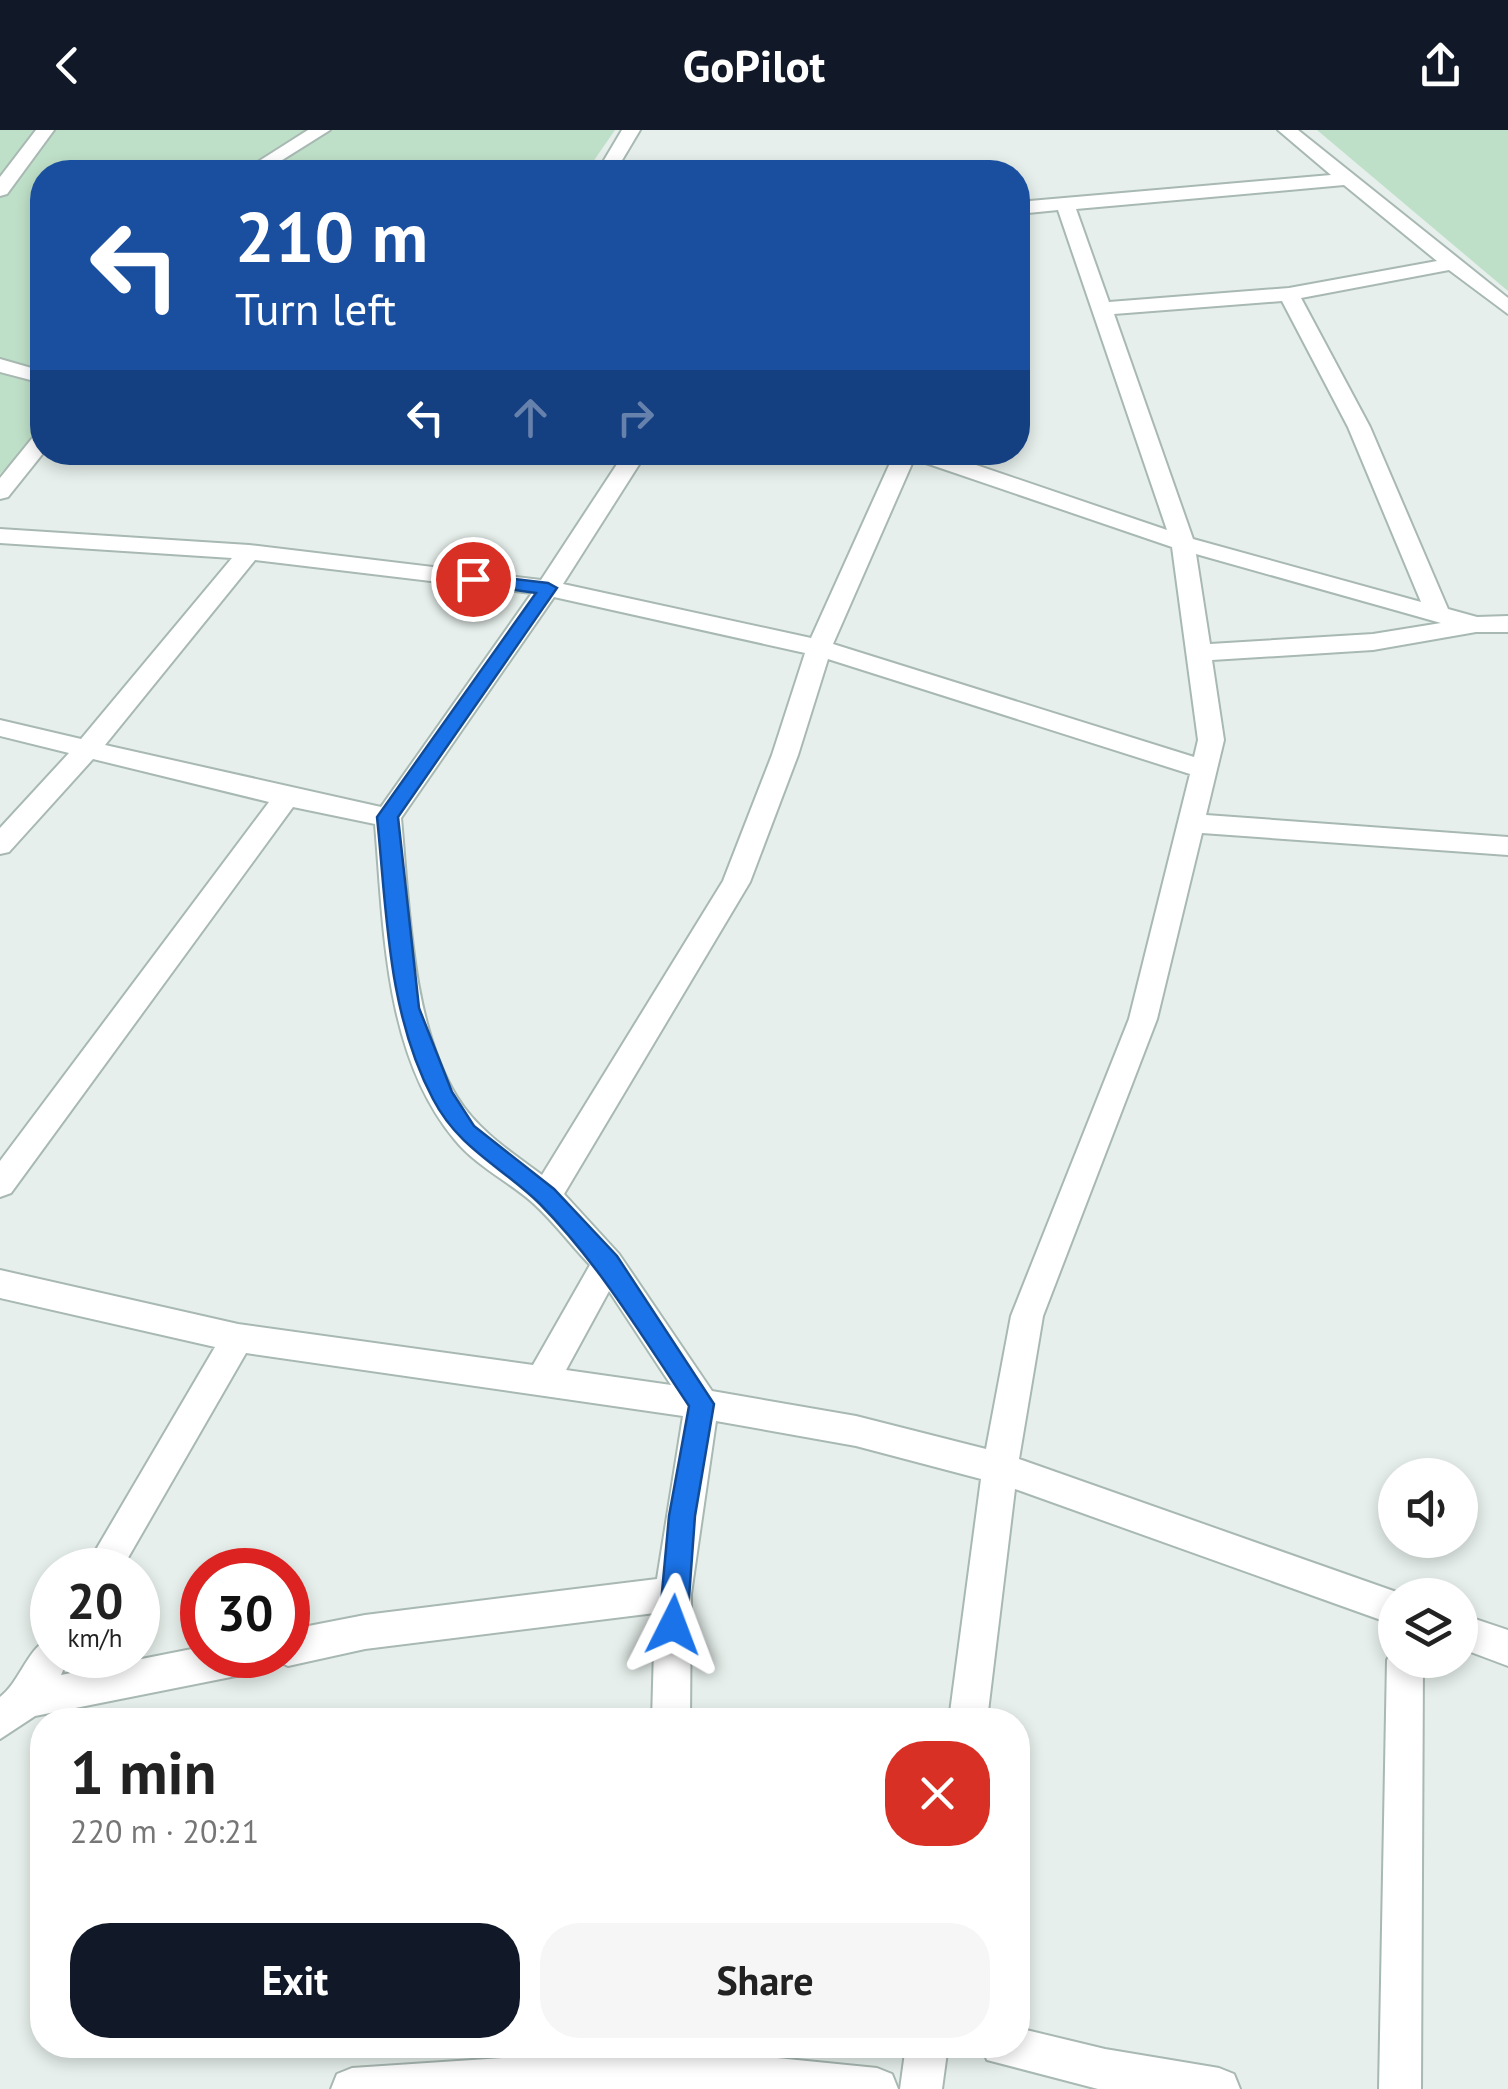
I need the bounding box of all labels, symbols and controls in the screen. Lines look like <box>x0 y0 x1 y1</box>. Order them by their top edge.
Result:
text: GoPilot <box>683 36 825 94</box>
icon: back <box>40 38 95 93</box>
icon: share <box>1413 38 1468 93</box>
text: 210 m <box>235 191 428 281</box>
icon: left <box>70 200 200 330</box>
text: Turn left <box>235 279 396 337</box>
icon: left <box>398 390 453 445</box>
icon: ahead <box>503 390 558 445</box>
icon: right <box>608 390 663 445</box>
pin <box>431 537 516 622</box>
icon: arrive <box>446 552 501 607</box>
map controls <box>1378 1458 1478 1678</box>
button: sound <box>1378 1458 1478 1558</box>
speed limit sign: 30 <box>180 1548 310 1678</box>
text: 20 <box>67 1568 123 1633</box>
position arrow <box>621 1573 725 1677</box>
button: layers <box>1378 1578 1478 1678</box>
text: km/h <box>68 1622 122 1654</box>
text: 1 min <box>70 1733 216 1811</box>
button: close <box>885 1741 990 1846</box>
text: 220 m · 20:21 <box>70 1810 259 1852</box>
button: Exit <box>70 1923 520 2038</box>
button: Share <box>540 1923 990 2038</box>

